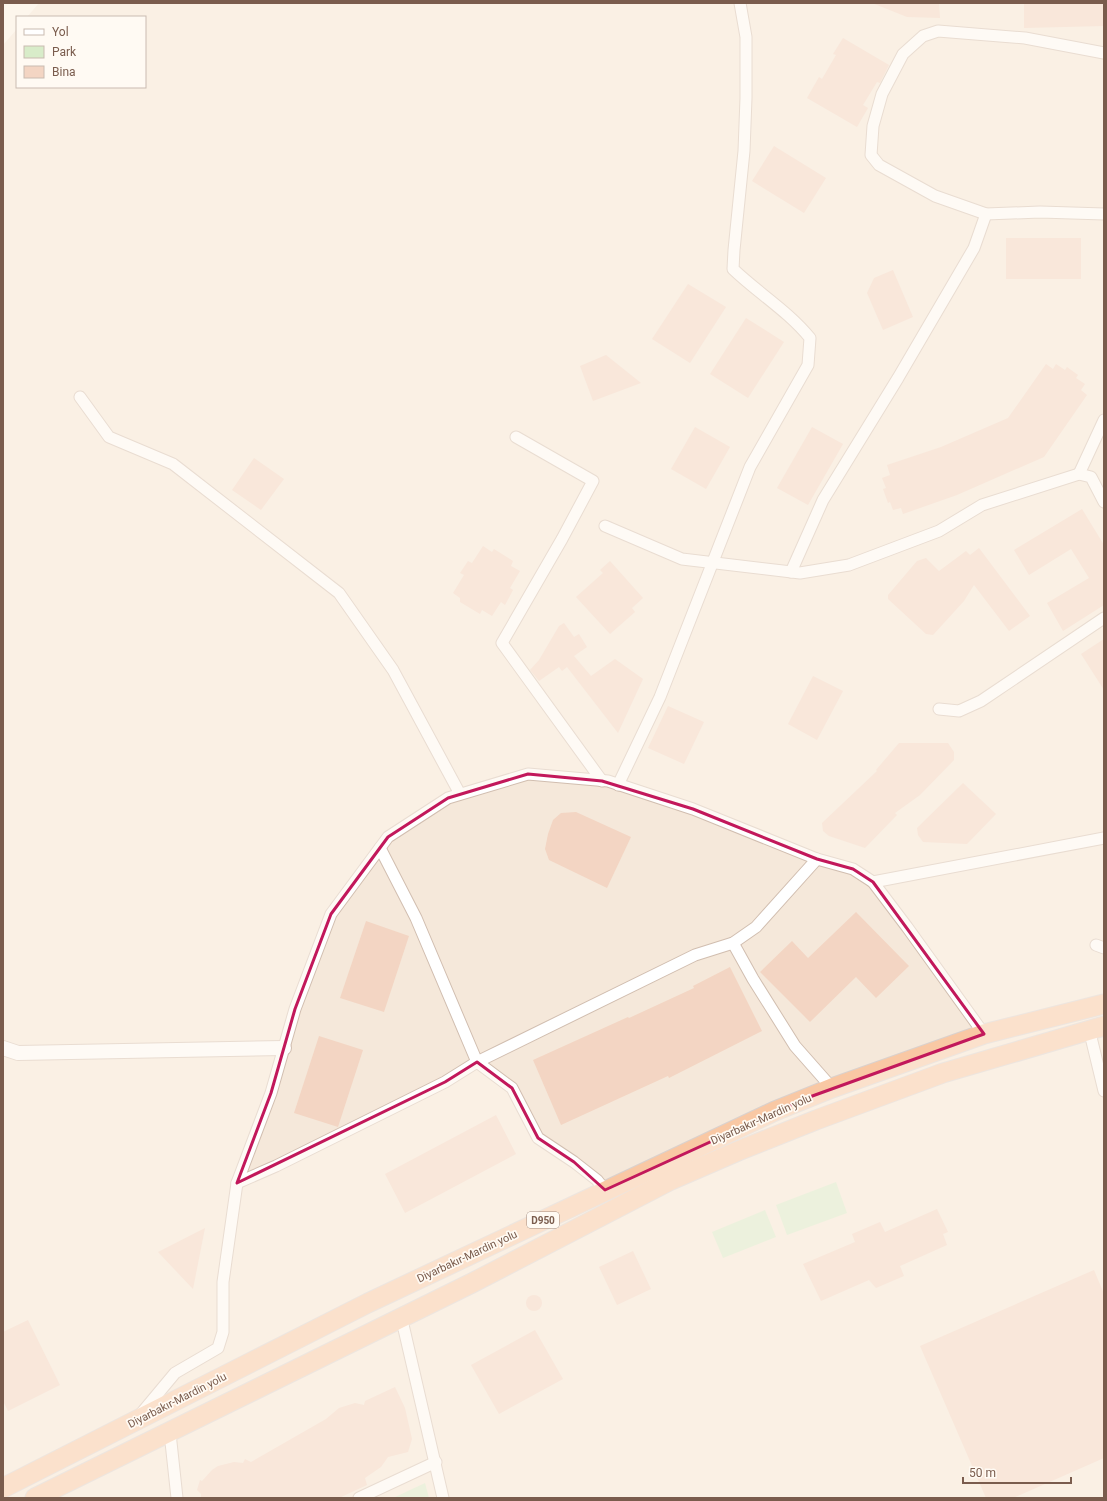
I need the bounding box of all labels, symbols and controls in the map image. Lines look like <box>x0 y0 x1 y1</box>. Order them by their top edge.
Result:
legend <box>16 16 146 88</box>
text: Yol <box>52 25 69 39</box>
text: Park <box>52 45 77 59</box>
text: Bina <box>52 65 76 79</box>
street label: Diyarbakır-Mardin yolu <box>709 1091 814 1148</box>
road number: D950 <box>527 1212 559 1228</box>
street label: Diyarbakır-Mardin yolu <box>415 1228 519 1285</box>
street label: Diyarbakır-Mardin yolu <box>126 1370 229 1431</box>
scale bar <box>963 1459 1071 1485</box>
text: 50 m <box>969 1466 996 1480</box>

